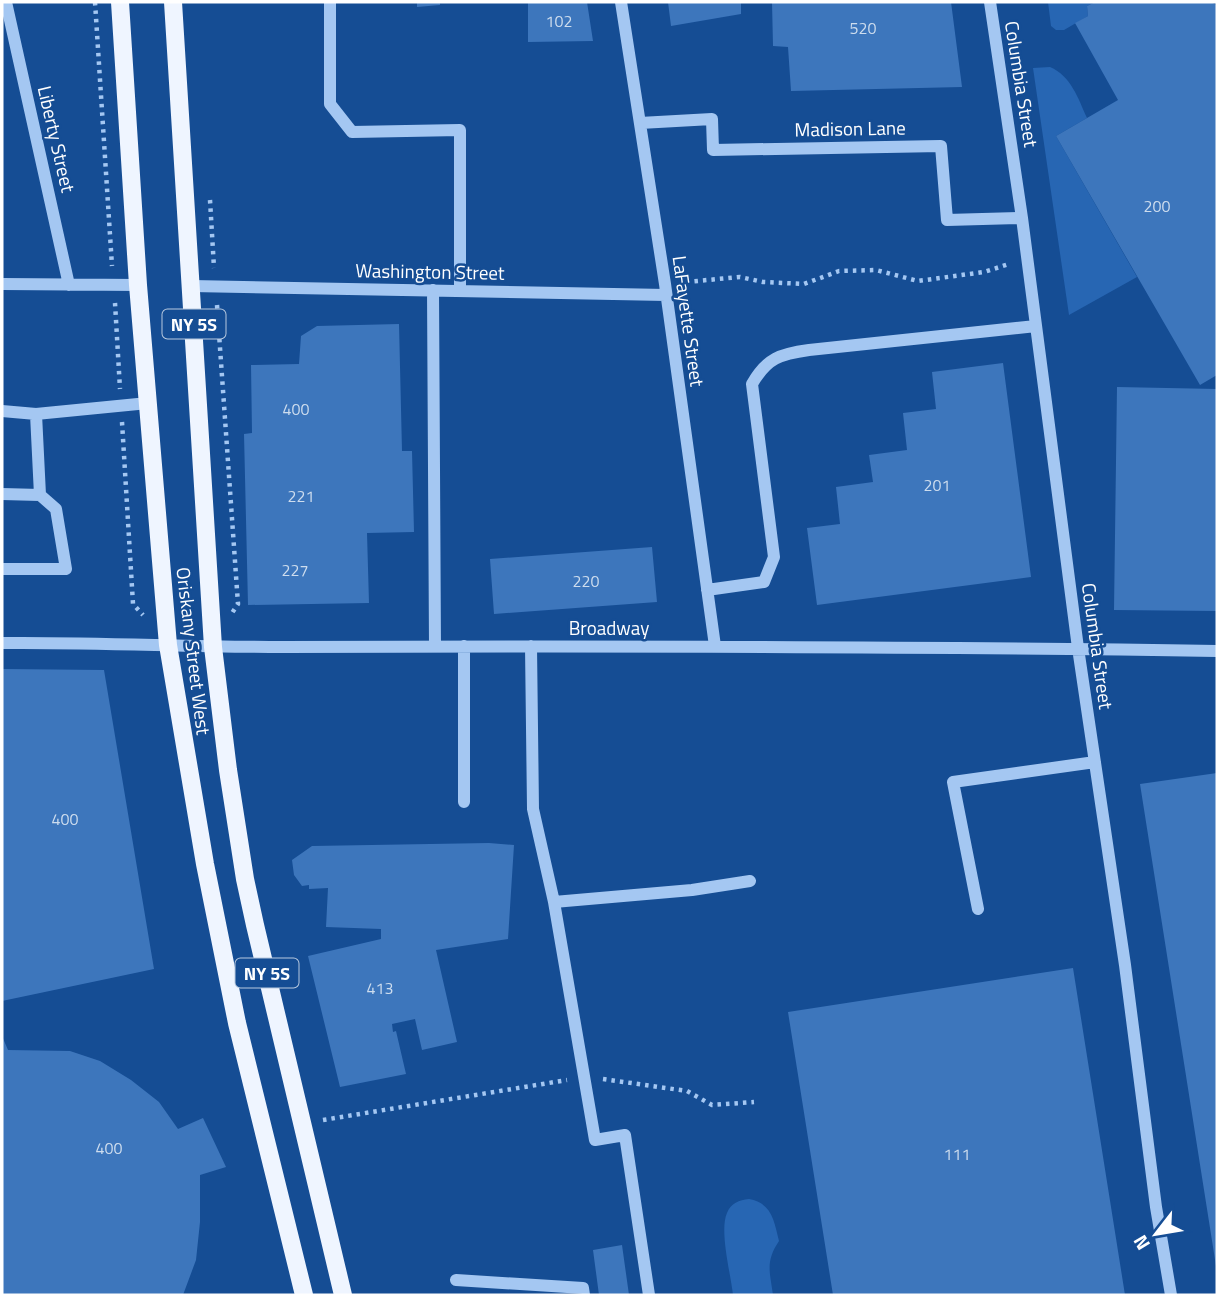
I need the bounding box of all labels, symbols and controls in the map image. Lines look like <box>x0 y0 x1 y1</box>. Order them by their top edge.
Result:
house number: 102 <box>546 9 572 33</box>
house number: 520 <box>850 16 876 40</box>
street label: Columbia Street <box>998 19 1046 149</box>
street label: Liberty Street <box>31 83 83 195</box>
street label: Madison Lane <box>794 113 906 143</box>
house number: 200 <box>1144 194 1170 218</box>
street label: LaFayette Street <box>665 254 713 389</box>
street label: Washington Street <box>355 255 505 287</box>
road number: NY 5S <box>162 310 226 338</box>
house number: 400 <box>283 397 309 421</box>
house number: 201 <box>924 473 950 497</box>
house number: 221 <box>288 484 314 508</box>
house number: 227 <box>282 558 308 582</box>
street label: Oriskany Street West <box>169 565 219 737</box>
house number: 220 <box>573 569 599 593</box>
street label: Columbia Street <box>1075 581 1121 711</box>
street label: Broadway <box>569 613 649 642</box>
house number: 400 <box>52 807 78 831</box>
road number: NY 5S <box>236 958 298 988</box>
house number: 413 <box>367 976 393 1000</box>
house number: 400 <box>96 1136 122 1160</box>
house number: 111 <box>944 1142 970 1166</box>
north arrow <box>1121 1199 1191 1269</box>
text: N <box>1125 1230 1157 1256</box>

